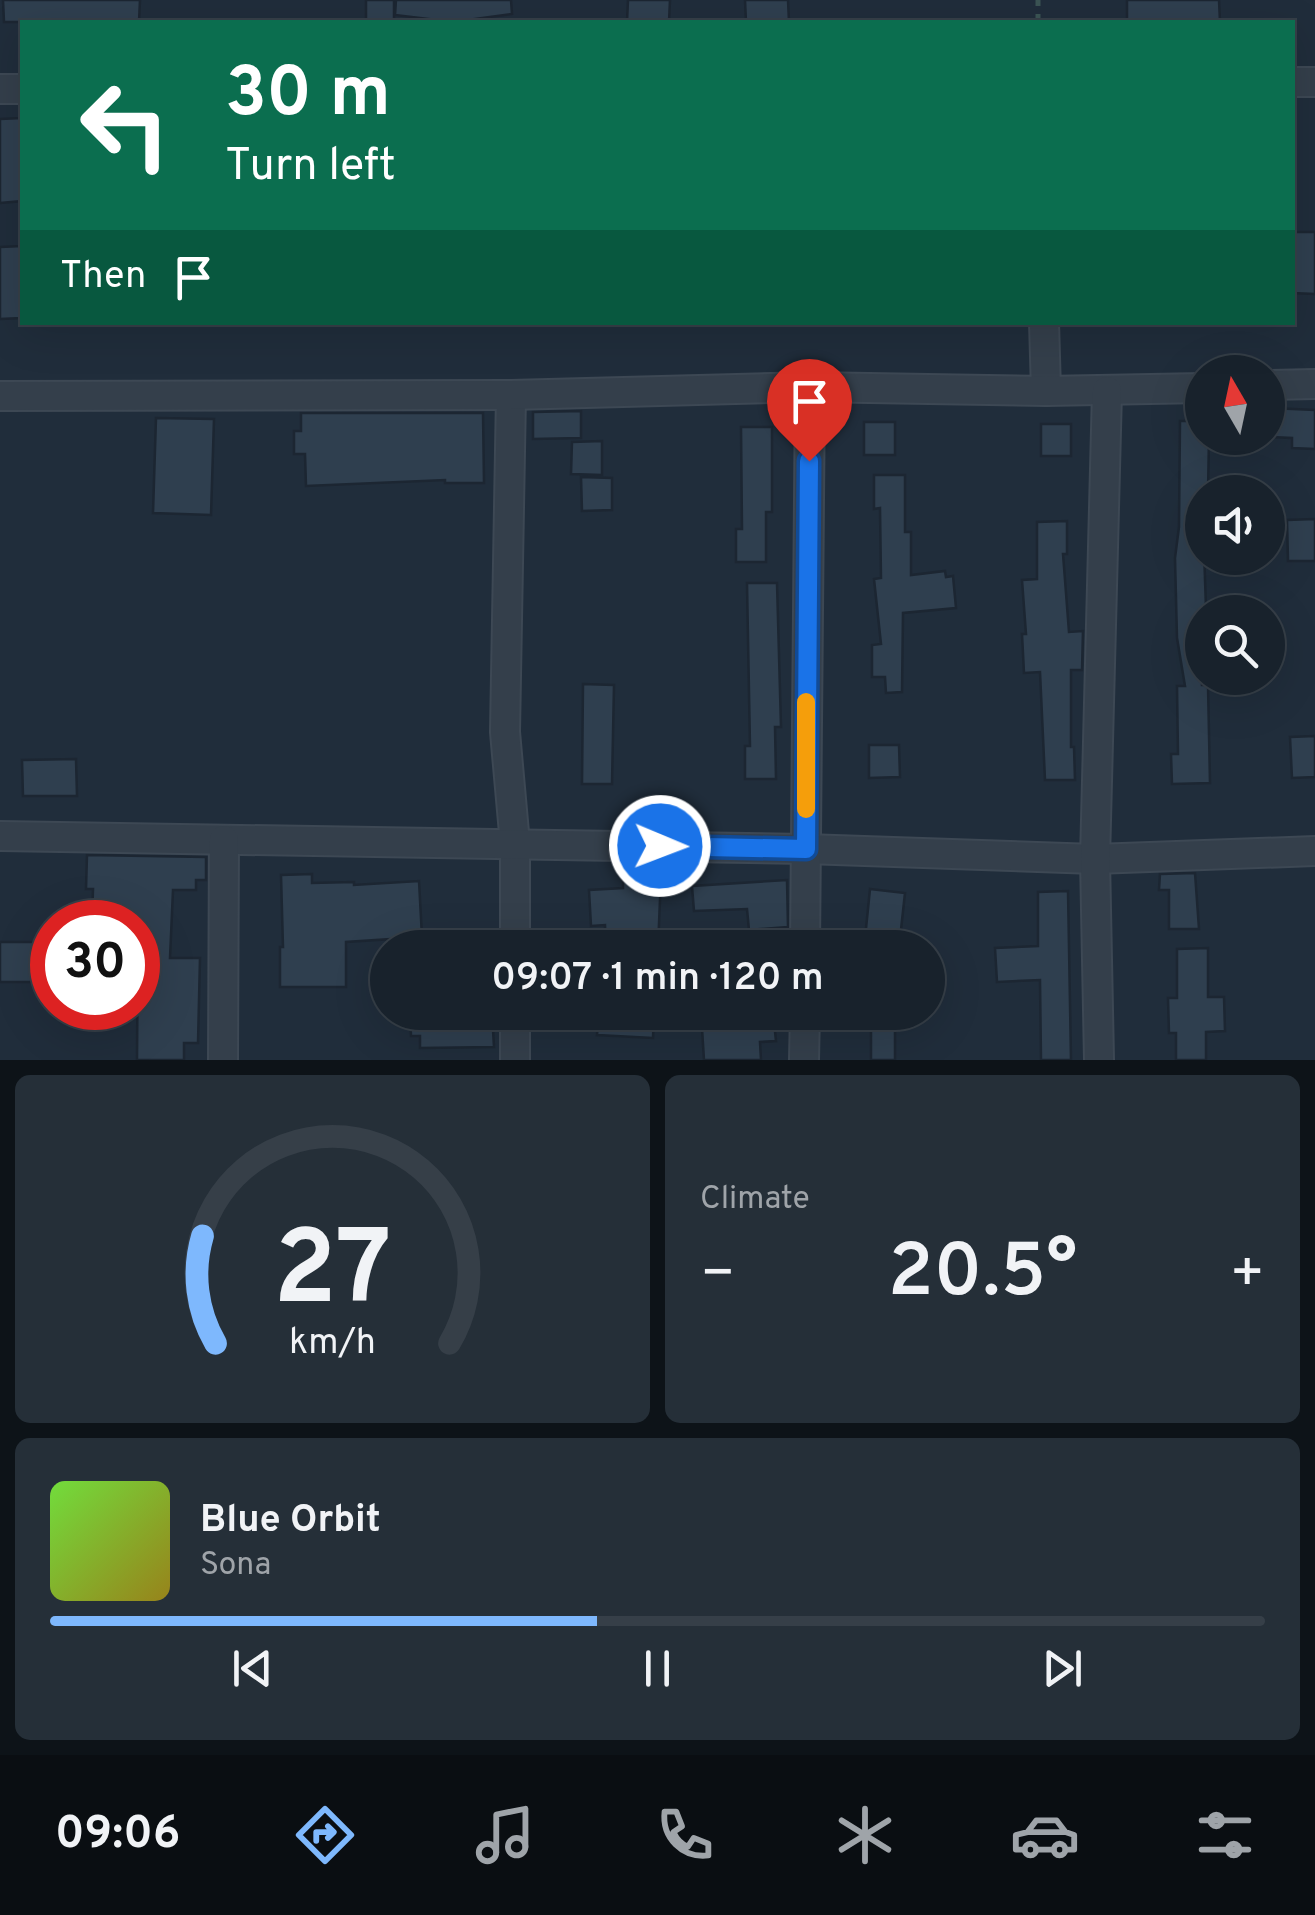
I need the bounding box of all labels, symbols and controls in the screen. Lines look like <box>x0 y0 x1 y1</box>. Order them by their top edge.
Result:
text: 30 m <box>225 52 391 141</box>
icon: left <box>60 60 190 190</box>
text: Turn left <box>225 139 396 196</box>
icon: arrive <box>166 250 221 305</box>
text: Then <box>60 253 146 302</box>
north arrow <box>1185 355 1285 455</box>
map controls <box>1185 355 1285 695</box>
pin <box>767 359 852 462</box>
icon: arrive <box>782 374 837 429</box>
button: sound <box>1185 475 1285 575</box>
button: search <box>1185 595 1285 695</box>
position arrow <box>608 794 712 898</box>
speed limit sign: 30 <box>30 900 160 1030</box>
text: 09:07 · 1 min · 120 m <box>491 955 824 1004</box>
text: Climate <box>700 1180 810 1220</box>
text: 27 <box>273 1209 392 1341</box>
text: 20.5° <box>888 1228 1077 1323</box>
text: − <box>700 1241 735 1311</box>
text: + <box>1230 1241 1265 1311</box>
text: km/h <box>289 1321 376 1367</box>
text: Blue Orbit <box>200 1497 381 1546</box>
text: Sona <box>200 1546 271 1586</box>
icon: previous <box>225 1641 280 1696</box>
icon: pause <box>630 1641 685 1696</box>
icon: next <box>1035 1641 1090 1696</box>
icon: directions <box>290 1800 360 1870</box>
icon: music <box>470 1800 540 1870</box>
icon: phone <box>650 1800 720 1870</box>
icon: climate <box>830 1800 900 1870</box>
icon: car <box>1010 1800 1080 1870</box>
icon: filters <box>1190 1800 1260 1870</box>
text: 09:06 <box>55 1807 180 1864</box>

